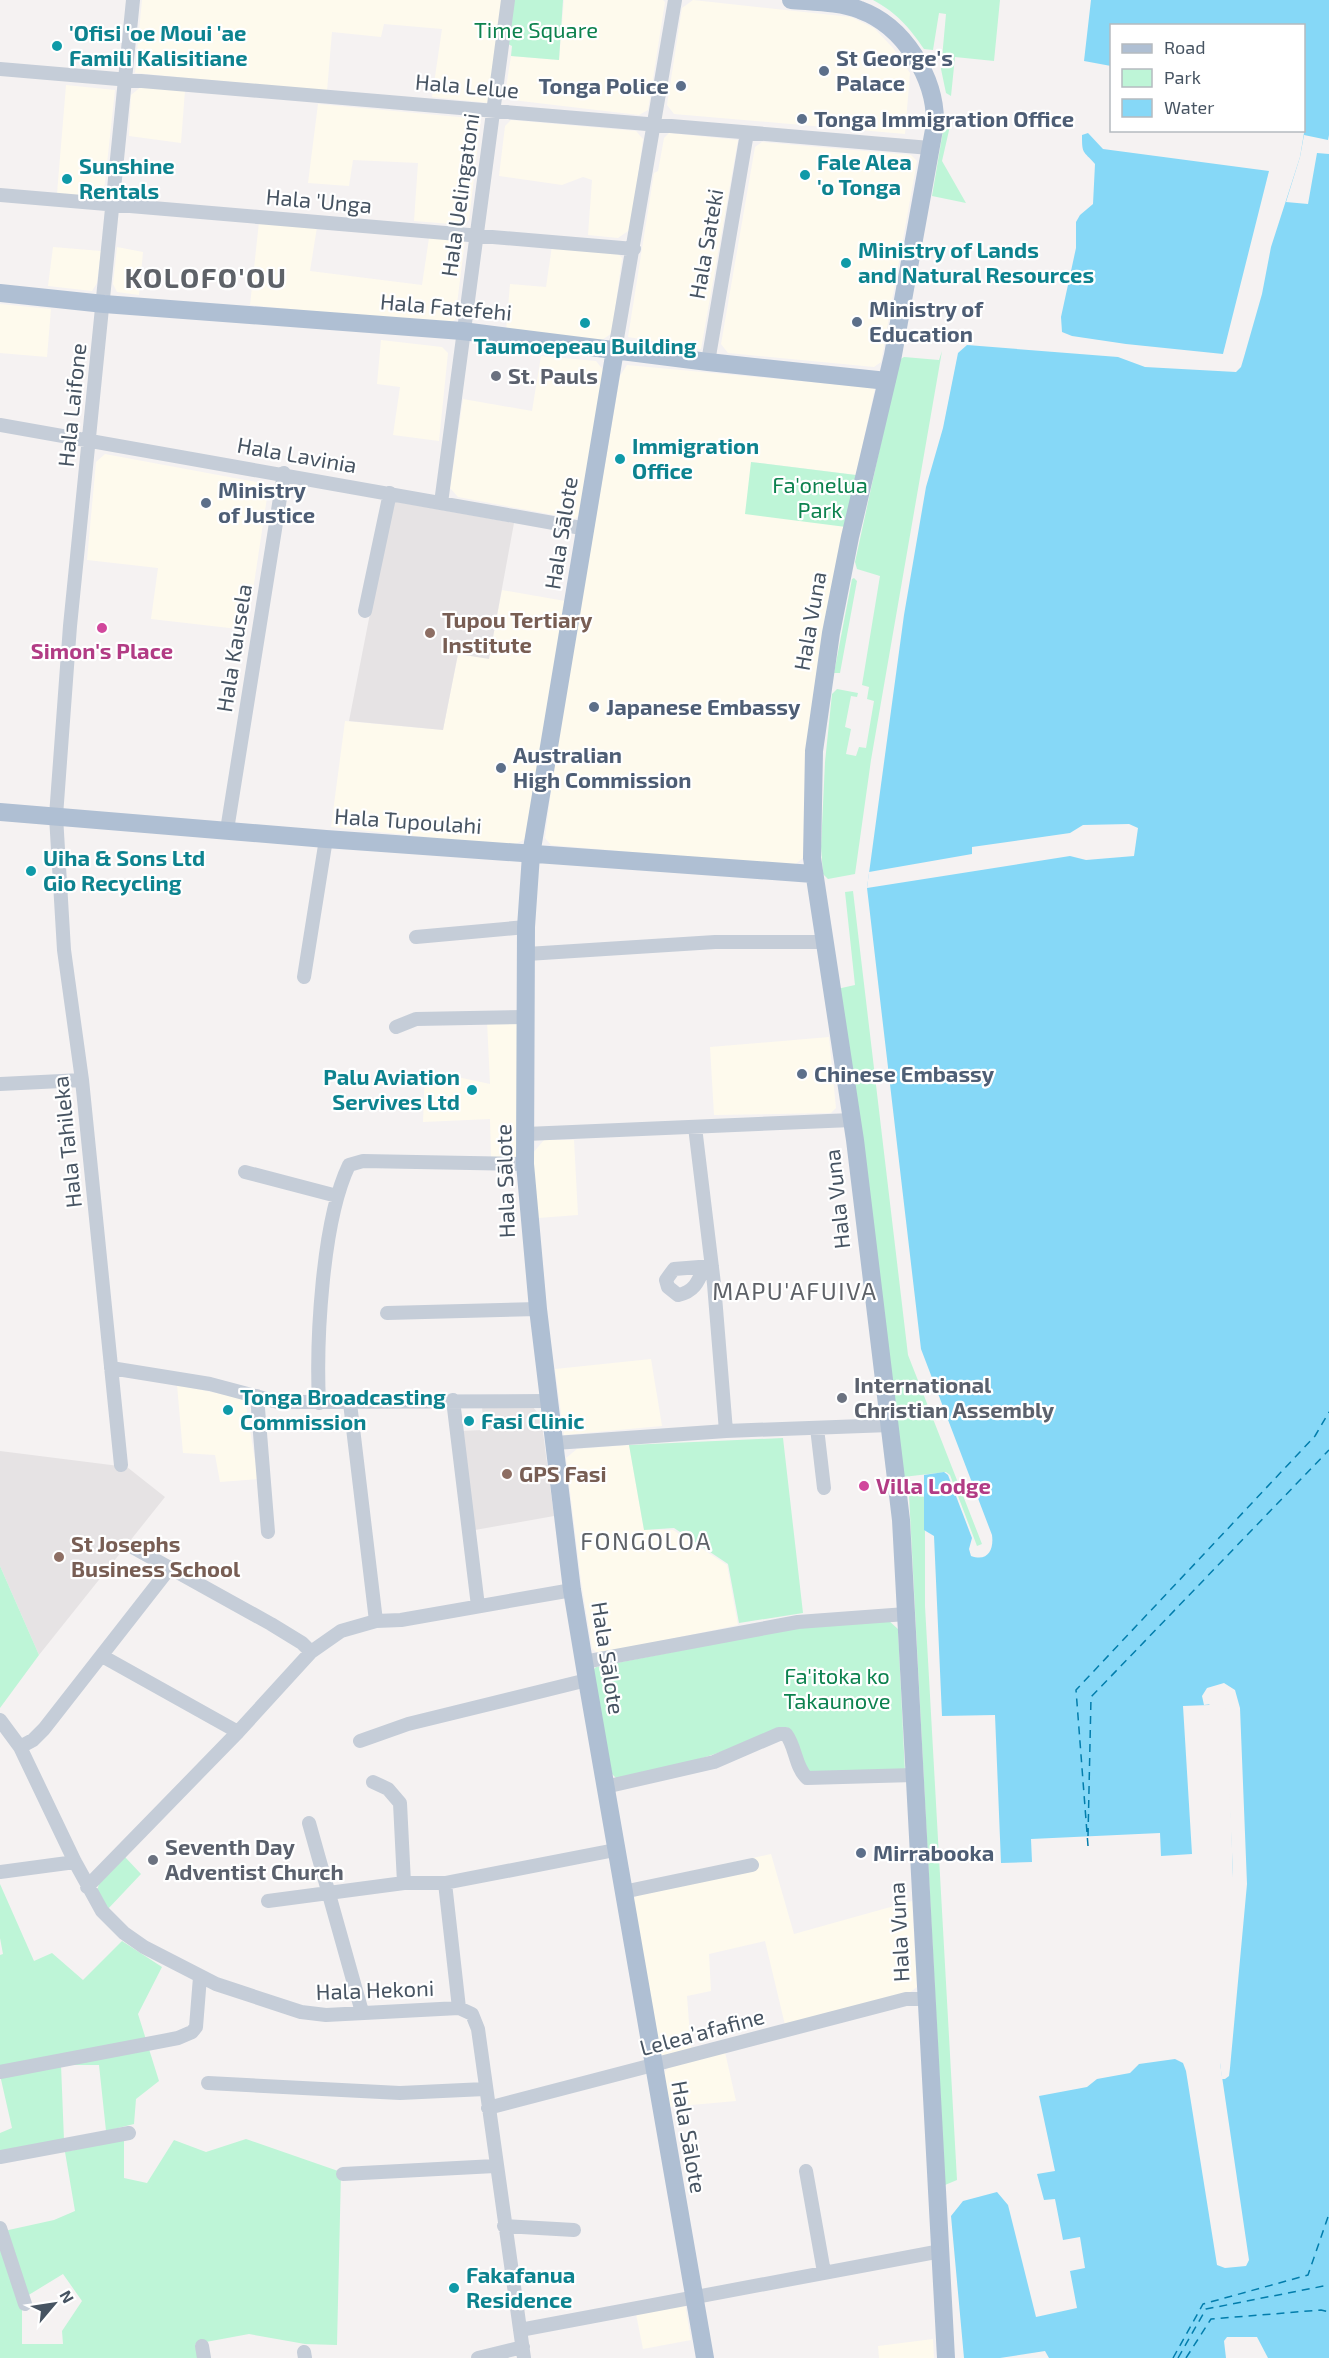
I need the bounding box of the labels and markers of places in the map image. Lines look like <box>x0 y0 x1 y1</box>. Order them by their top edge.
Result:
place label: 'Ofisi 'oe Moui 'ae Famili Kalisitiane <box>69 19 248 70</box>
marker: 'Ofisi 'oe Moui 'ae Famili Kalisitiane <box>50 39 64 53</box>
place label: St George's Palace <box>836 44 953 95</box>
marker: St George's Palace <box>817 64 831 78</box>
place label: Tonga Police <box>539 72 669 98</box>
marker: Tonga Police <box>674 79 688 93</box>
place label: Tonga Immigration Office <box>814 105 1074 131</box>
marker: Tonga Immigration Office <box>795 112 809 126</box>
place label: Fale Alea 'o Tonga <box>817 148 912 199</box>
place label: Sunshine Rentals <box>79 152 175 203</box>
marker: Fale Alea 'o Tonga <box>798 168 812 182</box>
marker: Sunshine Rentals <box>60 172 74 186</box>
place label: Ministry of Lands and Natural Resources <box>858 236 1094 287</box>
marker: Ministry of Lands and Natural Resources <box>839 256 853 270</box>
place label: Ministry of Education <box>869 295 984 346</box>
marker: Ministry of Education <box>850 315 864 329</box>
marker: Taumoepeau Building <box>578 316 592 330</box>
place label: Taumoepeau Building <box>473 332 697 358</box>
place label: St. Pauls <box>508 362 598 388</box>
marker: St. Pauls <box>489 369 503 383</box>
place label: Immigration Office <box>632 432 759 483</box>
marker: Immigration Office <box>613 452 627 466</box>
place label: Ministry of Justice <box>218 476 315 527</box>
marker: Ministry of Justice <box>199 496 213 510</box>
place label: Tupou Tertiary Institute <box>442 606 593 657</box>
marker: Simon's Place <box>95 621 109 635</box>
marker: Tupou Tertiary Institute <box>423 626 437 640</box>
place label: Simon's Place <box>31 637 173 663</box>
place label: Japanese Embassy <box>606 693 801 720</box>
marker: Japanese Embassy <box>587 700 601 714</box>
place label: Australian High Commission <box>513 741 691 792</box>
marker: Australian High Commission <box>494 761 508 775</box>
place label: Uiha & Sons Ltd Gio Recycling <box>43 844 205 896</box>
marker: Uiha & Sons Ltd Gio Recycling <box>24 864 38 878</box>
place label: Chinese Embassy <box>814 1060 995 1087</box>
place label: Palu Aviation Servives Ltd <box>323 1063 460 1114</box>
marker: Chinese Embassy <box>795 1067 809 1081</box>
marker: Palu Aviation Servives Ltd <box>465 1083 479 1097</box>
place label: International Christian Assembly <box>854 1371 1055 1423</box>
place label: Tonga Broadcasting Commission <box>240 1383 446 1434</box>
marker: International Christian Assembly <box>835 1391 849 1405</box>
marker: Tonga Broadcasting Commission <box>221 1403 235 1417</box>
place label: Fasi Clinic <box>481 1407 585 1433</box>
marker: Fasi Clinic <box>462 1414 476 1428</box>
place label: GPS Fasi <box>519 1460 607 1486</box>
marker: GPS Fasi <box>500 1467 514 1481</box>
place label: Villa Lodge <box>876 1472 991 1498</box>
marker: Villa Lodge <box>857 1479 871 1493</box>
place label: St Josephs Business School <box>71 1530 241 1581</box>
marker: St Josephs Business School <box>52 1550 66 1564</box>
place label: Seventh Day Adventist Church <box>165 1833 344 1884</box>
place label: Mirrabooka <box>873 1839 994 1865</box>
marker: Mirrabooka <box>854 1846 868 1860</box>
marker: Seventh Day Adventist Church <box>146 1853 160 1867</box>
place label: Fakafanua Residence <box>466 2261 575 2312</box>
marker: Fakafanua Residence <box>447 2281 461 2295</box>

